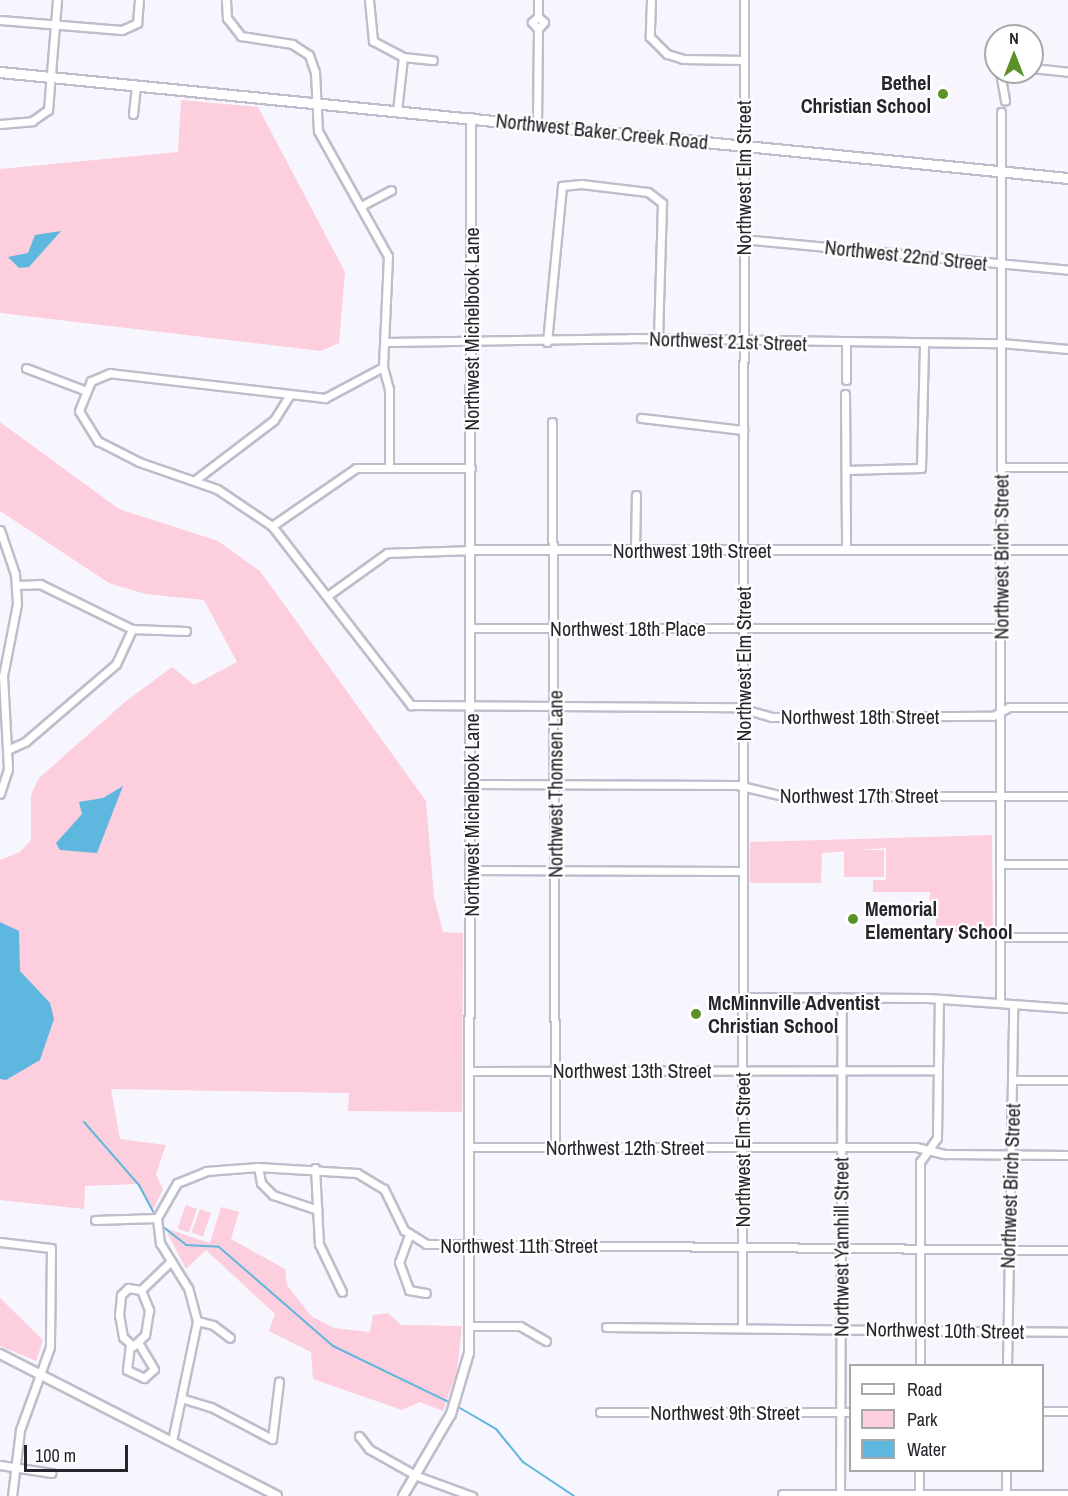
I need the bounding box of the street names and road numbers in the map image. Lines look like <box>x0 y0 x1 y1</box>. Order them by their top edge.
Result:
street label: Northwest Elm Street <box>731 101 755 255</box>
street label: Northwest Baker Creek Road <box>495 108 709 154</box>
street label: Northwest Michelbook Lane <box>459 227 483 431</box>
street label: Northwest 22nd Street <box>824 235 988 275</box>
street label: Northwest 21st Street <box>649 326 807 356</box>
street label: Northwest Birch Street <box>989 475 1013 639</box>
street label: Northwest 19th Street <box>613 538 771 562</box>
street label: Northwest Elm Street <box>731 587 755 741</box>
street label: Northwest 18th Place <box>550 616 706 640</box>
street label: Northwest Thomsen Lane <box>543 690 567 878</box>
street label: Northwest 18th Street <box>781 704 939 728</box>
street label: Northwest Michelbook Lane <box>459 713 483 917</box>
street label: Northwest 17th Street <box>780 783 938 807</box>
street label: Northwest 13th Street <box>553 1058 711 1082</box>
street label: Northwest Elm Street <box>730 1073 754 1227</box>
street label: Northwest Birch Street <box>995 1103 1025 1269</box>
street label: Northwest 12th Street <box>546 1135 704 1159</box>
street label: Northwest Yamhill Street <box>829 1157 853 1337</box>
street label: Northwest 11th Street <box>440 1233 598 1257</box>
street label: Northwest 10th Street <box>865 1317 1025 1343</box>
street label: Northwest 9th Street <box>650 1400 800 1424</box>

